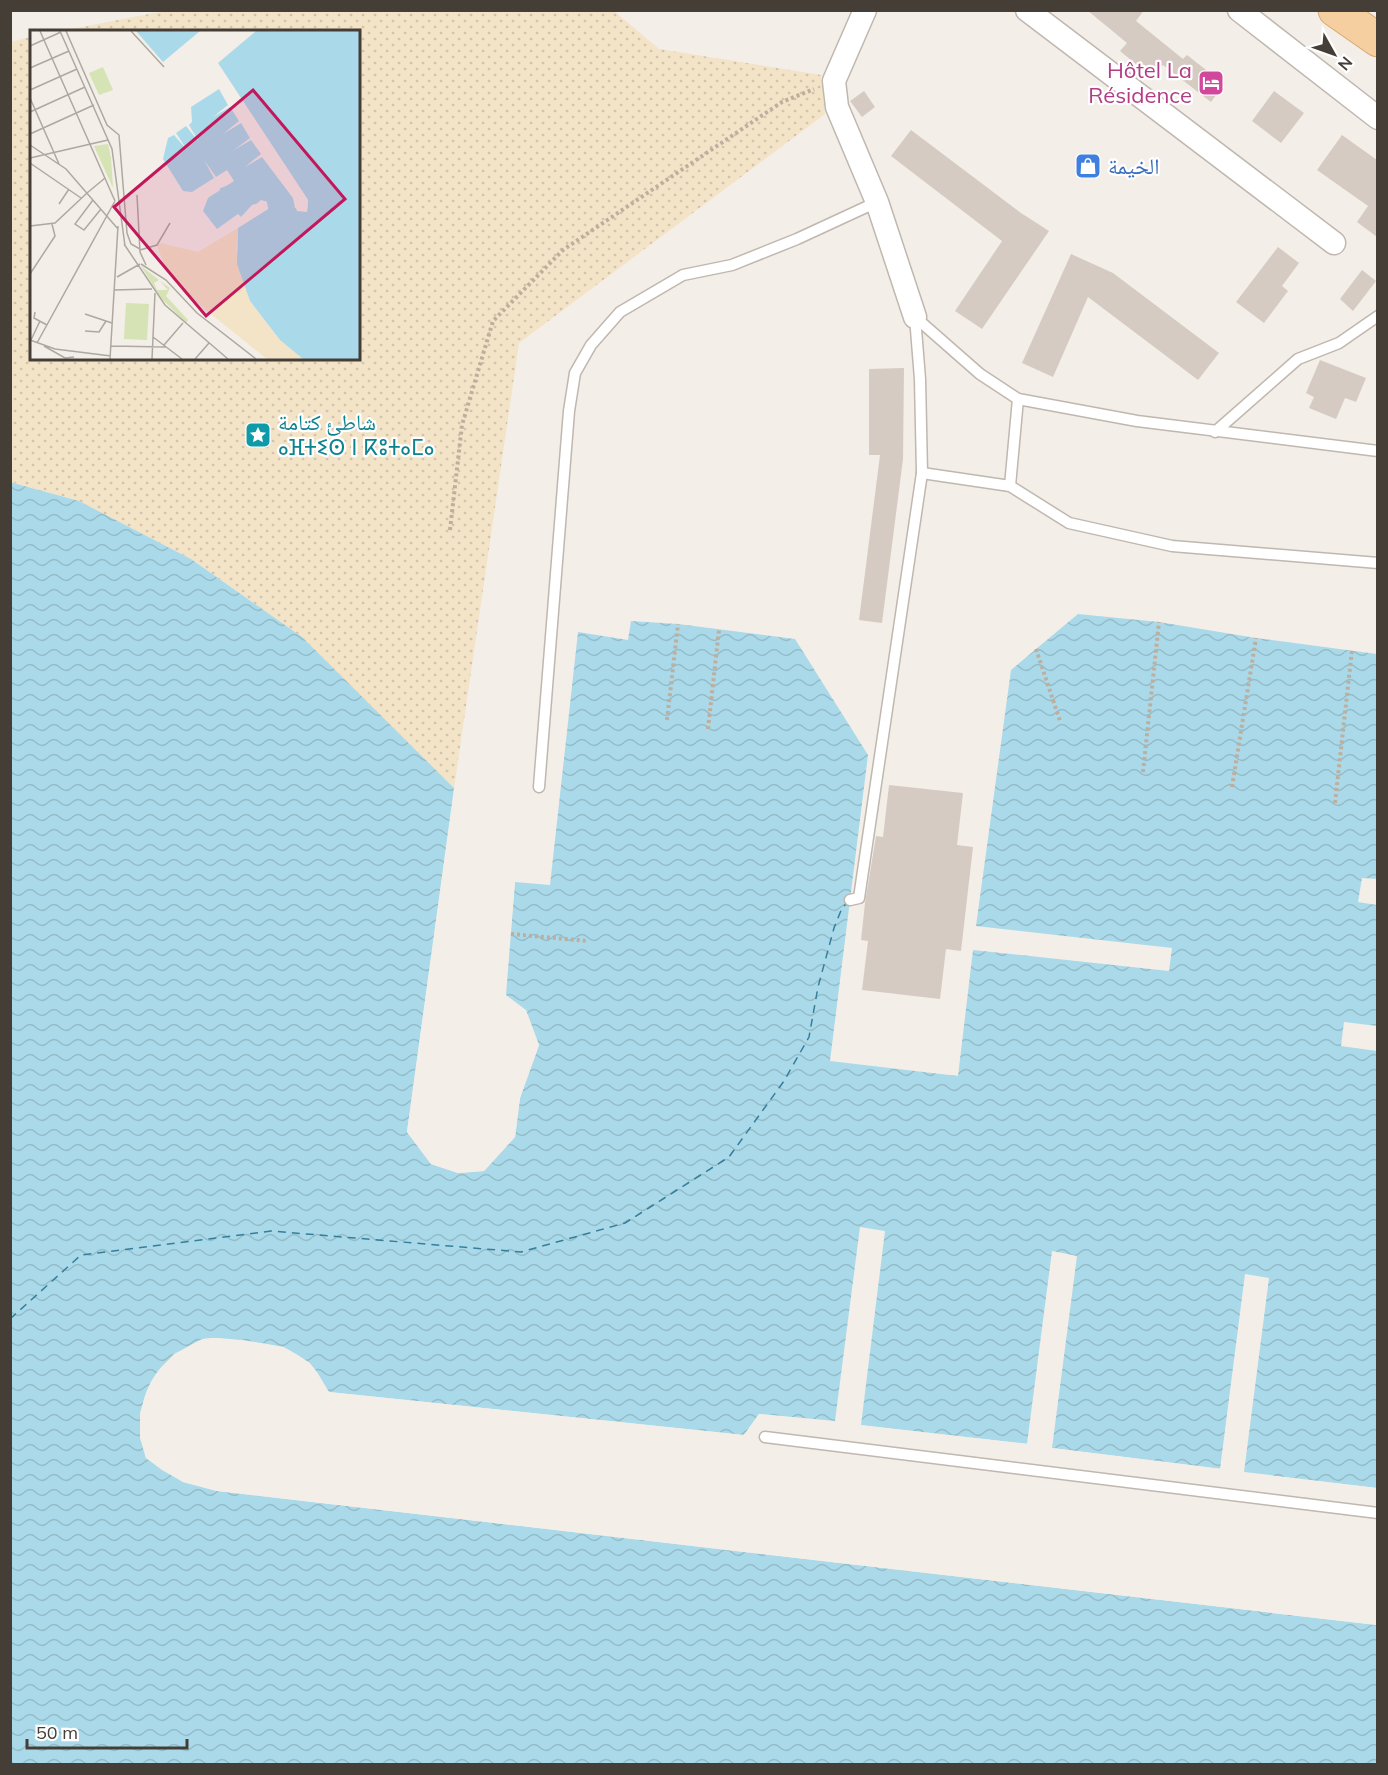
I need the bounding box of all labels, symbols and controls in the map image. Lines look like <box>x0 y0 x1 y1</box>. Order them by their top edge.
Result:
north arrow <box>1304 24 1364 84</box>
inset map <box>30 30 360 360</box>
text: N <box>1334 53 1357 75</box>
place label: Hôtel La Résidence <box>1088 56 1192 109</box>
hotel icon: Hôtel La Résidence <box>1196 68 1226 98</box>
shop icon: الخيمة <box>1073 151 1103 181</box>
place label: الخيمة <box>1108 152 1160 180</box>
place label: شاطئ كتامة ⴰⴼⵜⵉⵙ ⵏ ⴽⵓⵜⴰⵎⴰ <box>278 408 435 461</box>
place icon: شاطئ كتامة ⴰⴼⵜⵉⵙ ⵏ ⴽⵓⵜⴰⵎⴰ <box>243 420 273 450</box>
scale bar <box>27 1712 188 1750</box>
text: 50 m <box>36 1721 78 1744</box>

